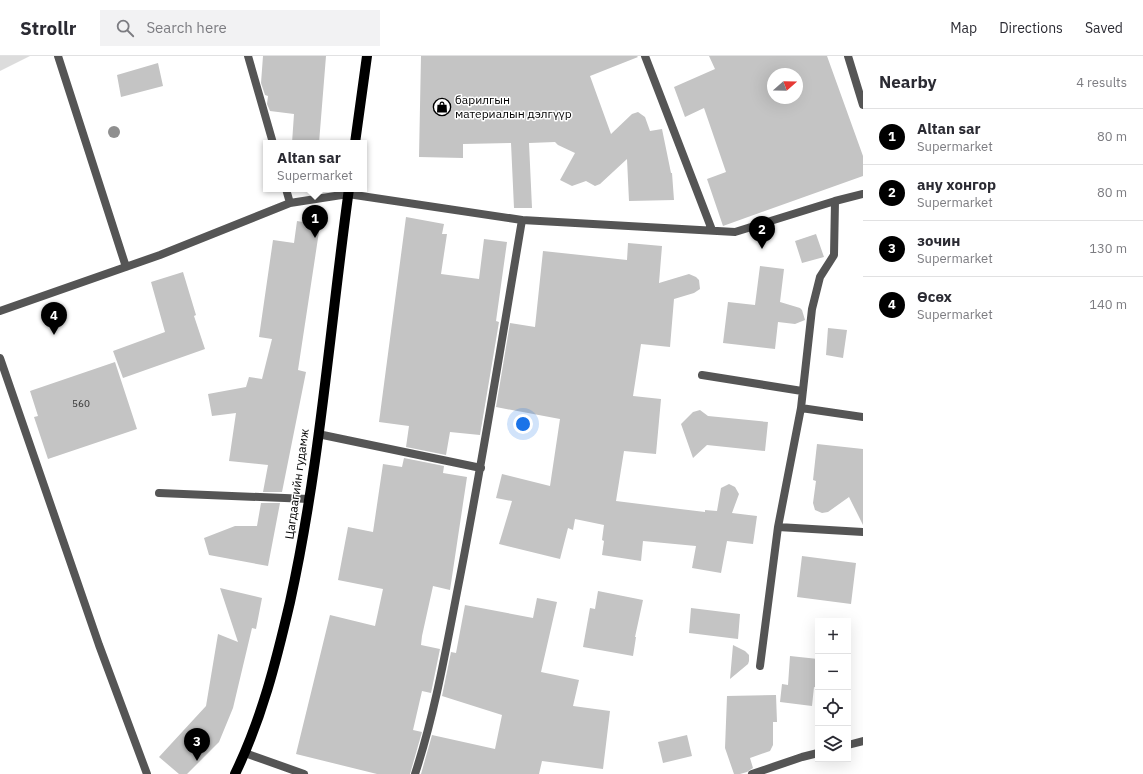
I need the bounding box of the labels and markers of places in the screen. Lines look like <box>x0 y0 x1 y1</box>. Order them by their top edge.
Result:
place label: барилгын материалын дэлгүүр <box>455 92 572 121</box>
shop icon: барилгын материалын дэлгүүр <box>432 97 452 117</box>
pin: 1 <box>302 205 328 238</box>
pin: 2 <box>749 216 775 249</box>
pin: 4 <box>41 302 67 335</box>
pin: 3 <box>184 728 210 761</box>

